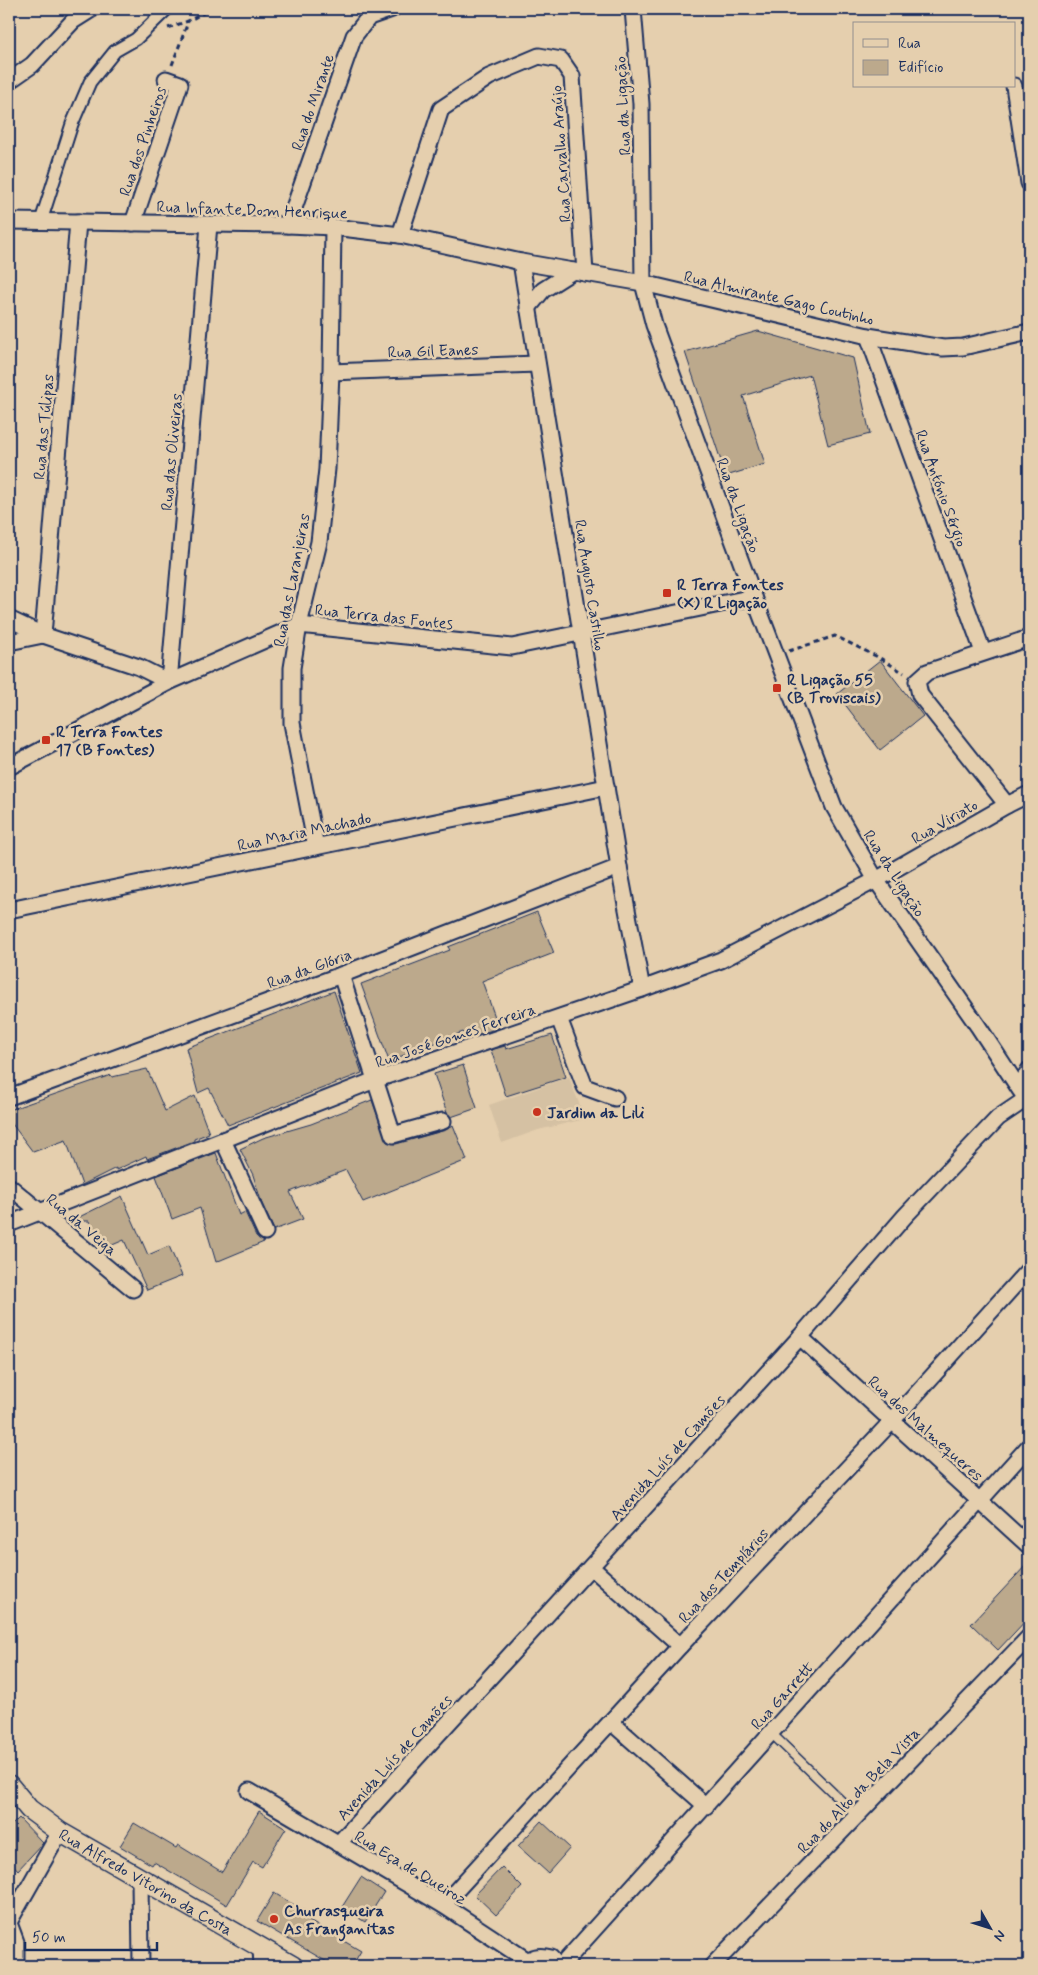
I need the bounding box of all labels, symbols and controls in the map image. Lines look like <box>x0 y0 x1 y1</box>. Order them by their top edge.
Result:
legend <box>853 22 1016 88</box>
text: Rua <box>898 34 921 54</box>
street label: Rua do Mirante <box>287 51 340 154</box>
street label: Rua da Ligação <box>610 55 638 156</box>
text: Edifício <box>898 58 943 78</box>
street label: Rua dos Pinheiros <box>115 84 172 199</box>
street label: Rua Carvalho Araújo <box>546 84 577 223</box>
street label: Rua Infante Dom Henrique <box>156 197 348 224</box>
street label: Rua Almirante Gago Coutinho <box>682 266 876 331</box>
street label: Rua Gil Eanes <box>387 339 479 364</box>
street label: Rua das Túlipas <box>29 373 60 481</box>
street label: Rua das Oliveiras <box>157 393 188 512</box>
street label: Rua António Sérgio <box>909 427 971 550</box>
street label: Rua da Ligação <box>710 455 765 556</box>
street label: Rua das Laranjeiras <box>269 512 316 649</box>
street label: Rua Augusto Castilho <box>569 518 610 652</box>
place label: R Terra Fontes (X) R Ligação <box>677 575 784 616</box>
marker: R Terra Fontes (X) R Ligação <box>661 587 673 599</box>
street label: Rua Terra das Fontes <box>314 600 454 635</box>
place label: R Ligação 55 (B Troviscais) <box>787 670 881 709</box>
marker: R Ligação 55 (B Troviscais) <box>771 682 783 694</box>
place label: R Terra Fontes 17 (B Fontes) <box>56 722 163 761</box>
marker: R Terra Fontes 17 (B Fontes) <box>40 734 52 746</box>
street label: Rua Viriato <box>908 795 982 850</box>
street label: Rua Maria Machado <box>236 808 373 857</box>
street label: Rua da Ligação <box>857 826 930 922</box>
street label: Rua da Glória <box>264 944 355 994</box>
street label: Rua José Gomes Ferreira <box>373 999 538 1074</box>
place label: Jardim da Lili <box>547 1103 645 1124</box>
marker: Jardim da Lili <box>531 1106 543 1118</box>
street label: Rua da Veiga <box>41 1189 121 1261</box>
street label: Rua dos Malmequeres <box>863 1372 987 1487</box>
street label: Avenida Luís de Camões <box>606 1390 730 1526</box>
street label: Rua dos Templários <box>674 1524 774 1628</box>
street label: Rua Garrett <box>747 1657 820 1735</box>
street label: Avenida Luís de Camões <box>333 1690 457 1826</box>
street label: Rua do Alto da Bela Vista <box>793 1723 925 1859</box>
street label: Rua Alfredo Vitorino da Costa <box>54 1824 236 1941</box>
street label: Rua Eça de Queiroz <box>350 1826 470 1910</box>
place label: Churrasqueira As Franganitas <box>284 1901 395 1942</box>
north arrow <box>966 1902 1016 1952</box>
marker: Churrasqueira As Franganitas <box>268 1913 280 1925</box>
scale bar <box>25 1920 158 1952</box>
text: N <box>989 1926 1009 1945</box>
text: 50 m <box>32 1928 66 1948</box>

